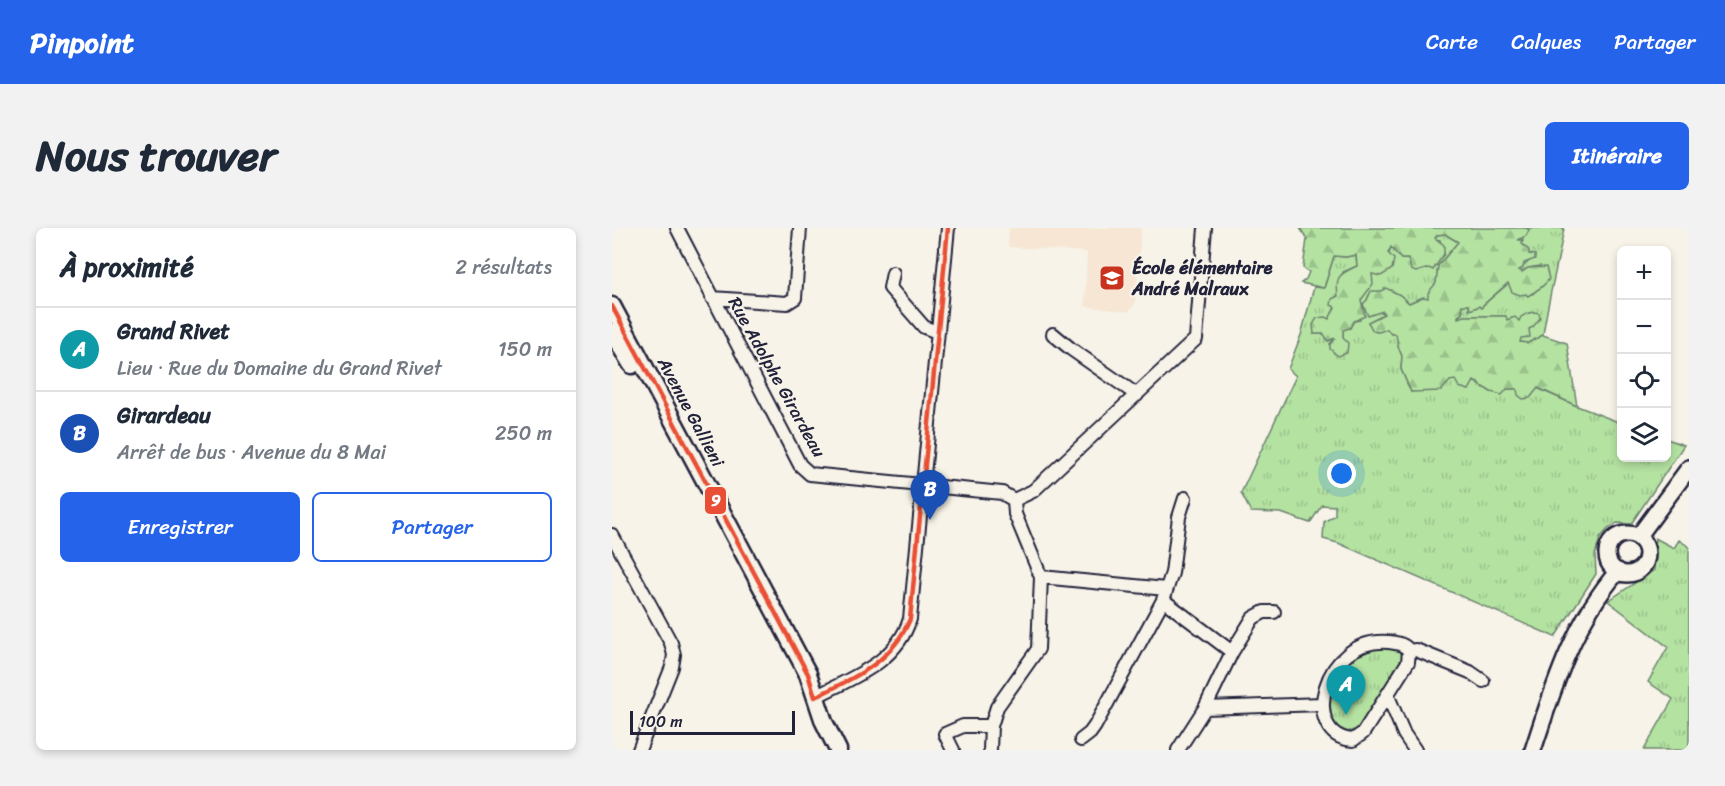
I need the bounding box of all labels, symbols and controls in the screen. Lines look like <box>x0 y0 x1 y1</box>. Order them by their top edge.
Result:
text: Pinpoint <box>30 18 134 67</box>
text: Carte <box>1426 23 1478 61</box>
text: Calques <box>1511 23 1581 61</box>
text: Partager <box>1614 23 1695 61</box>
text: Nous trouver <box>36 119 276 193</box>
button: Itinéraire <box>1545 122 1689 190</box>
text: À proximité <box>60 244 194 290</box>
map controls <box>1617 246 1671 462</box>
button: + <box>1617 246 1671 300</box>
text: 2 résultats <box>455 250 552 285</box>
place label: École élémentaire André Malraux <box>1131 252 1273 305</box>
school or university icon: École élémentaire André Malraux <box>1097 263 1127 293</box>
street label: Rue Adolphe Girardeau <box>719 290 835 464</box>
button: − <box>1617 300 1671 354</box>
text: Grand Rivet <box>117 312 230 351</box>
text: A <box>73 332 86 367</box>
text: 150 m <box>498 332 552 367</box>
street label: Avenue Gallieni <box>648 350 734 474</box>
text: Lieu · Rue du Domaine du Grand Rivet <box>117 351 442 386</box>
button: locate <box>1617 354 1671 408</box>
text: Girardeau <box>117 396 211 435</box>
button: layers <box>1617 408 1671 462</box>
text: B <box>73 416 86 451</box>
text: 250 m <box>495 416 552 451</box>
text: Arrêt de bus · Avenue du 8 Mai <box>117 435 386 470</box>
your location <box>1327 459 1356 488</box>
pin: B <box>910 470 950 520</box>
line badge: 9 <box>704 486 727 515</box>
text: 9 <box>711 486 721 515</box>
button: Enregistrer <box>60 492 300 562</box>
button: Partager <box>312 492 552 562</box>
pin: A <box>1326 666 1366 715</box>
text: 100 m <box>639 707 683 736</box>
scale bar <box>630 708 795 736</box>

